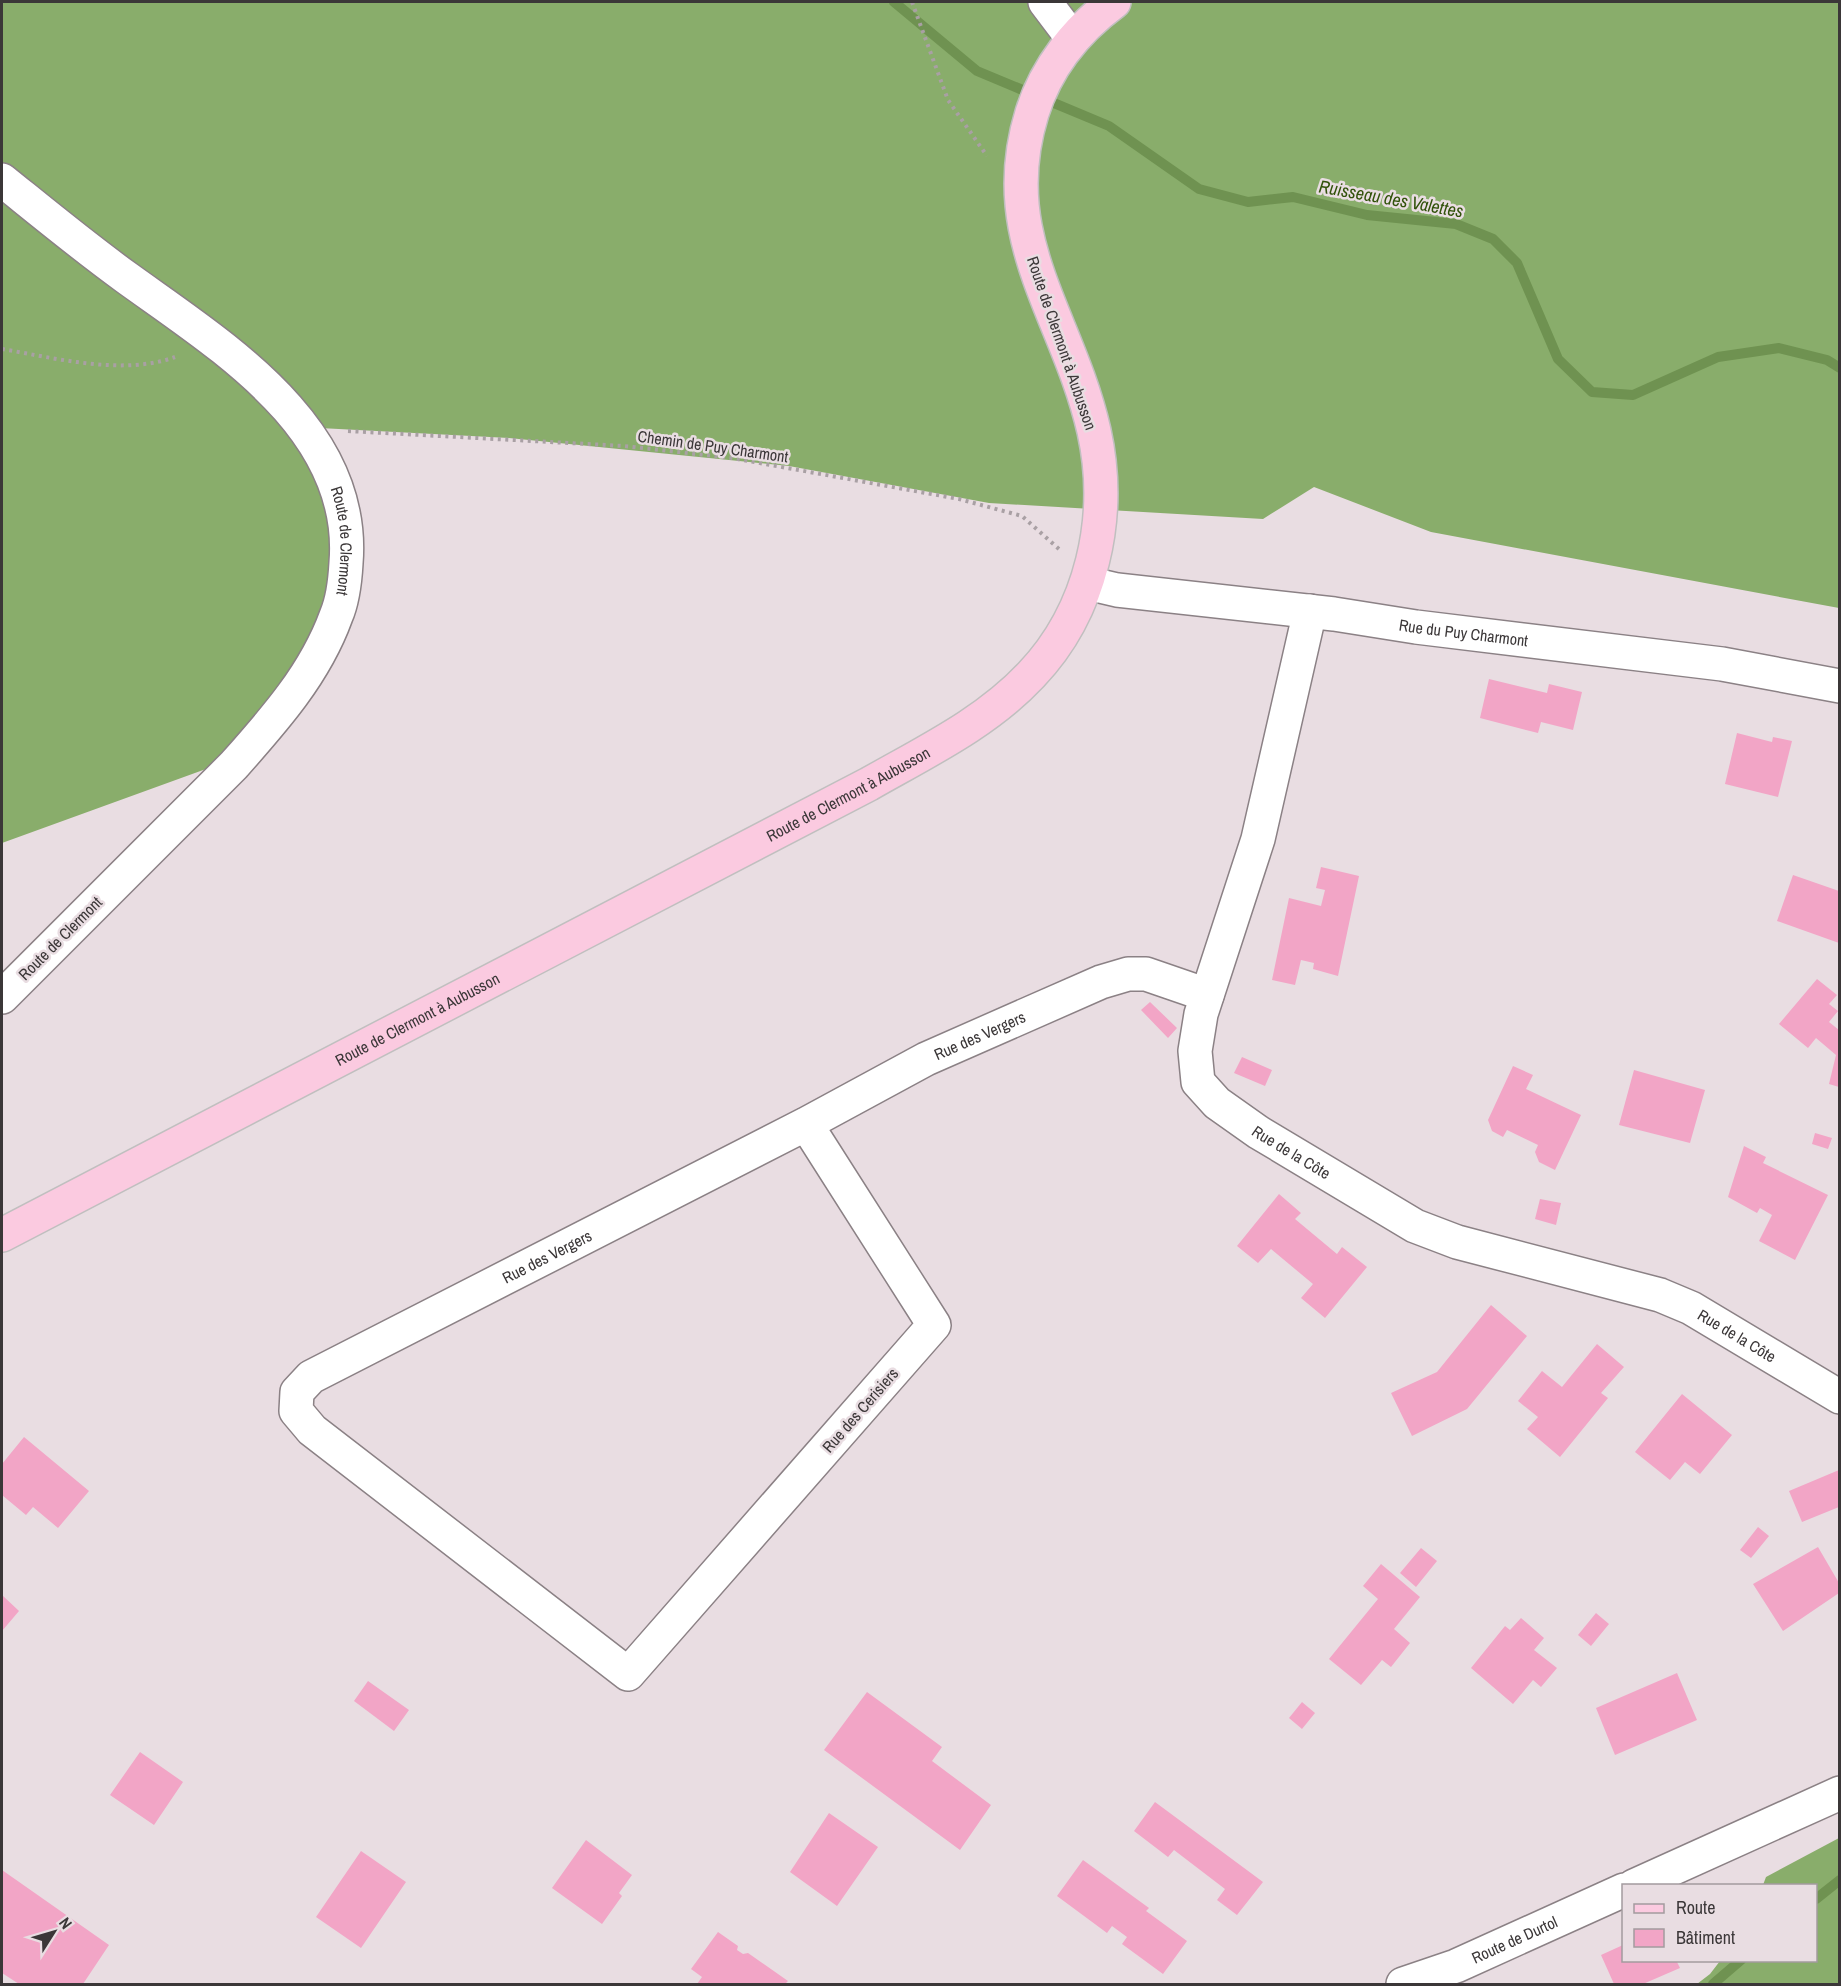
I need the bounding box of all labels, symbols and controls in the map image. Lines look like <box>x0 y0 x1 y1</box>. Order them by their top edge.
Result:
water label: Ruisseau des Valettes <box>1317 173 1465 224</box>
street label: Route de Clermont à Aubusson <box>1022 253 1102 433</box>
street label: Chemin de Puy Charmont <box>636 425 790 467</box>
street label: Route de Clermont <box>326 483 358 598</box>
street label: Rue du Puy Charmont <box>1397 613 1530 652</box>
street label: Route de Clermont à Aubusson <box>762 741 934 847</box>
street label: Route de Clermont <box>13 891 107 985</box>
street label: Route de Clermont à Aubusson <box>331 967 503 1071</box>
street label: Rue des Vergers <box>930 1006 1029 1065</box>
street label: Rue de la Côte <box>1248 1120 1335 1184</box>
street label: Rue des Vergers <box>498 1224 595 1288</box>
street label: Rue de la Côte <box>1694 1304 1780 1367</box>
street label: Rue des Cerisiers <box>817 1363 903 1457</box>
legend <box>1622 1884 1817 1962</box>
text: Route <box>1676 1895 1715 1920</box>
north arrow <box>24 1902 84 1962</box>
street label: Route de Durtol <box>1468 1911 1561 1969</box>
text: N <box>54 1913 78 1933</box>
text: Bâtiment <box>1676 1925 1735 1950</box>

